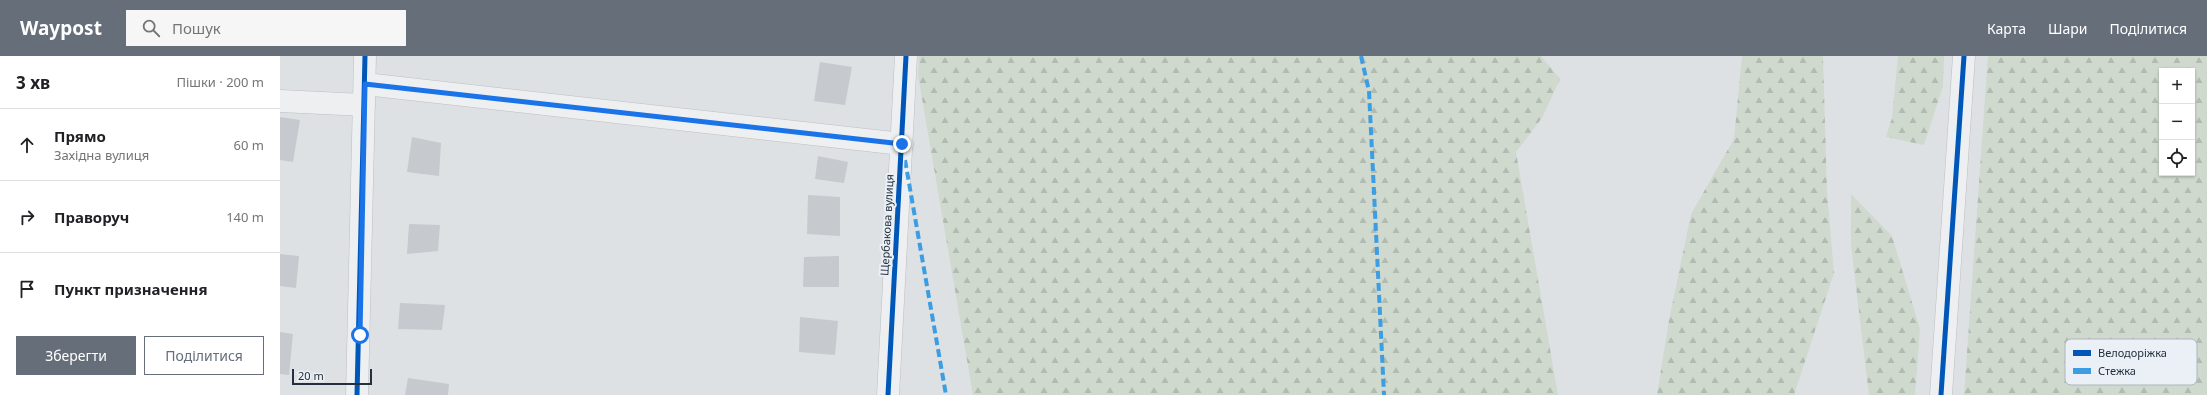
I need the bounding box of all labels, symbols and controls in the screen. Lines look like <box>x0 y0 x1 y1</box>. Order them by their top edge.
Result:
search box <box>126 10 406 46</box>
text: Waypost <box>20 15 102 41</box>
icon: search <box>140 17 162 39</box>
text: Пошук <box>172 18 221 38</box>
text: Карта <box>1987 19 2026 38</box>
text: Шари <box>2048 19 2087 38</box>
text: Поділитися <box>2109 19 2187 38</box>
map controls <box>2159 68 2195 176</box>
button: + <box>2159 68 2195 104</box>
text: 3 хв <box>16 71 50 94</box>
text: Пішки · 200 m <box>176 73 264 91</box>
button: − <box>2159 104 2195 140</box>
text: Прямо <box>54 126 106 146</box>
icon: ahead <box>16 134 38 156</box>
route end <box>893 135 911 153</box>
text: 60 m <box>234 136 264 154</box>
button: locate <box>2159 140 2195 176</box>
text: Західна вулиця <box>54 146 149 164</box>
street label: Щербакова вулиця <box>876 174 897 276</box>
icon: right <box>16 206 38 228</box>
text: Праворуч <box>54 207 129 227</box>
text: 140 m <box>226 208 264 226</box>
icon: arrive <box>16 278 38 300</box>
text: Пункт призначення <box>54 279 208 299</box>
route start <box>351 326 369 344</box>
button: Зберегти <box>16 336 136 375</box>
button: Поділитися <box>144 336 264 375</box>
legend <box>2065 339 2197 385</box>
text: Велодоріжка <box>2098 345 2167 360</box>
text: Стежка <box>2098 363 2136 378</box>
scale bar <box>292 367 372 386</box>
text: 20 m <box>298 368 324 383</box>

